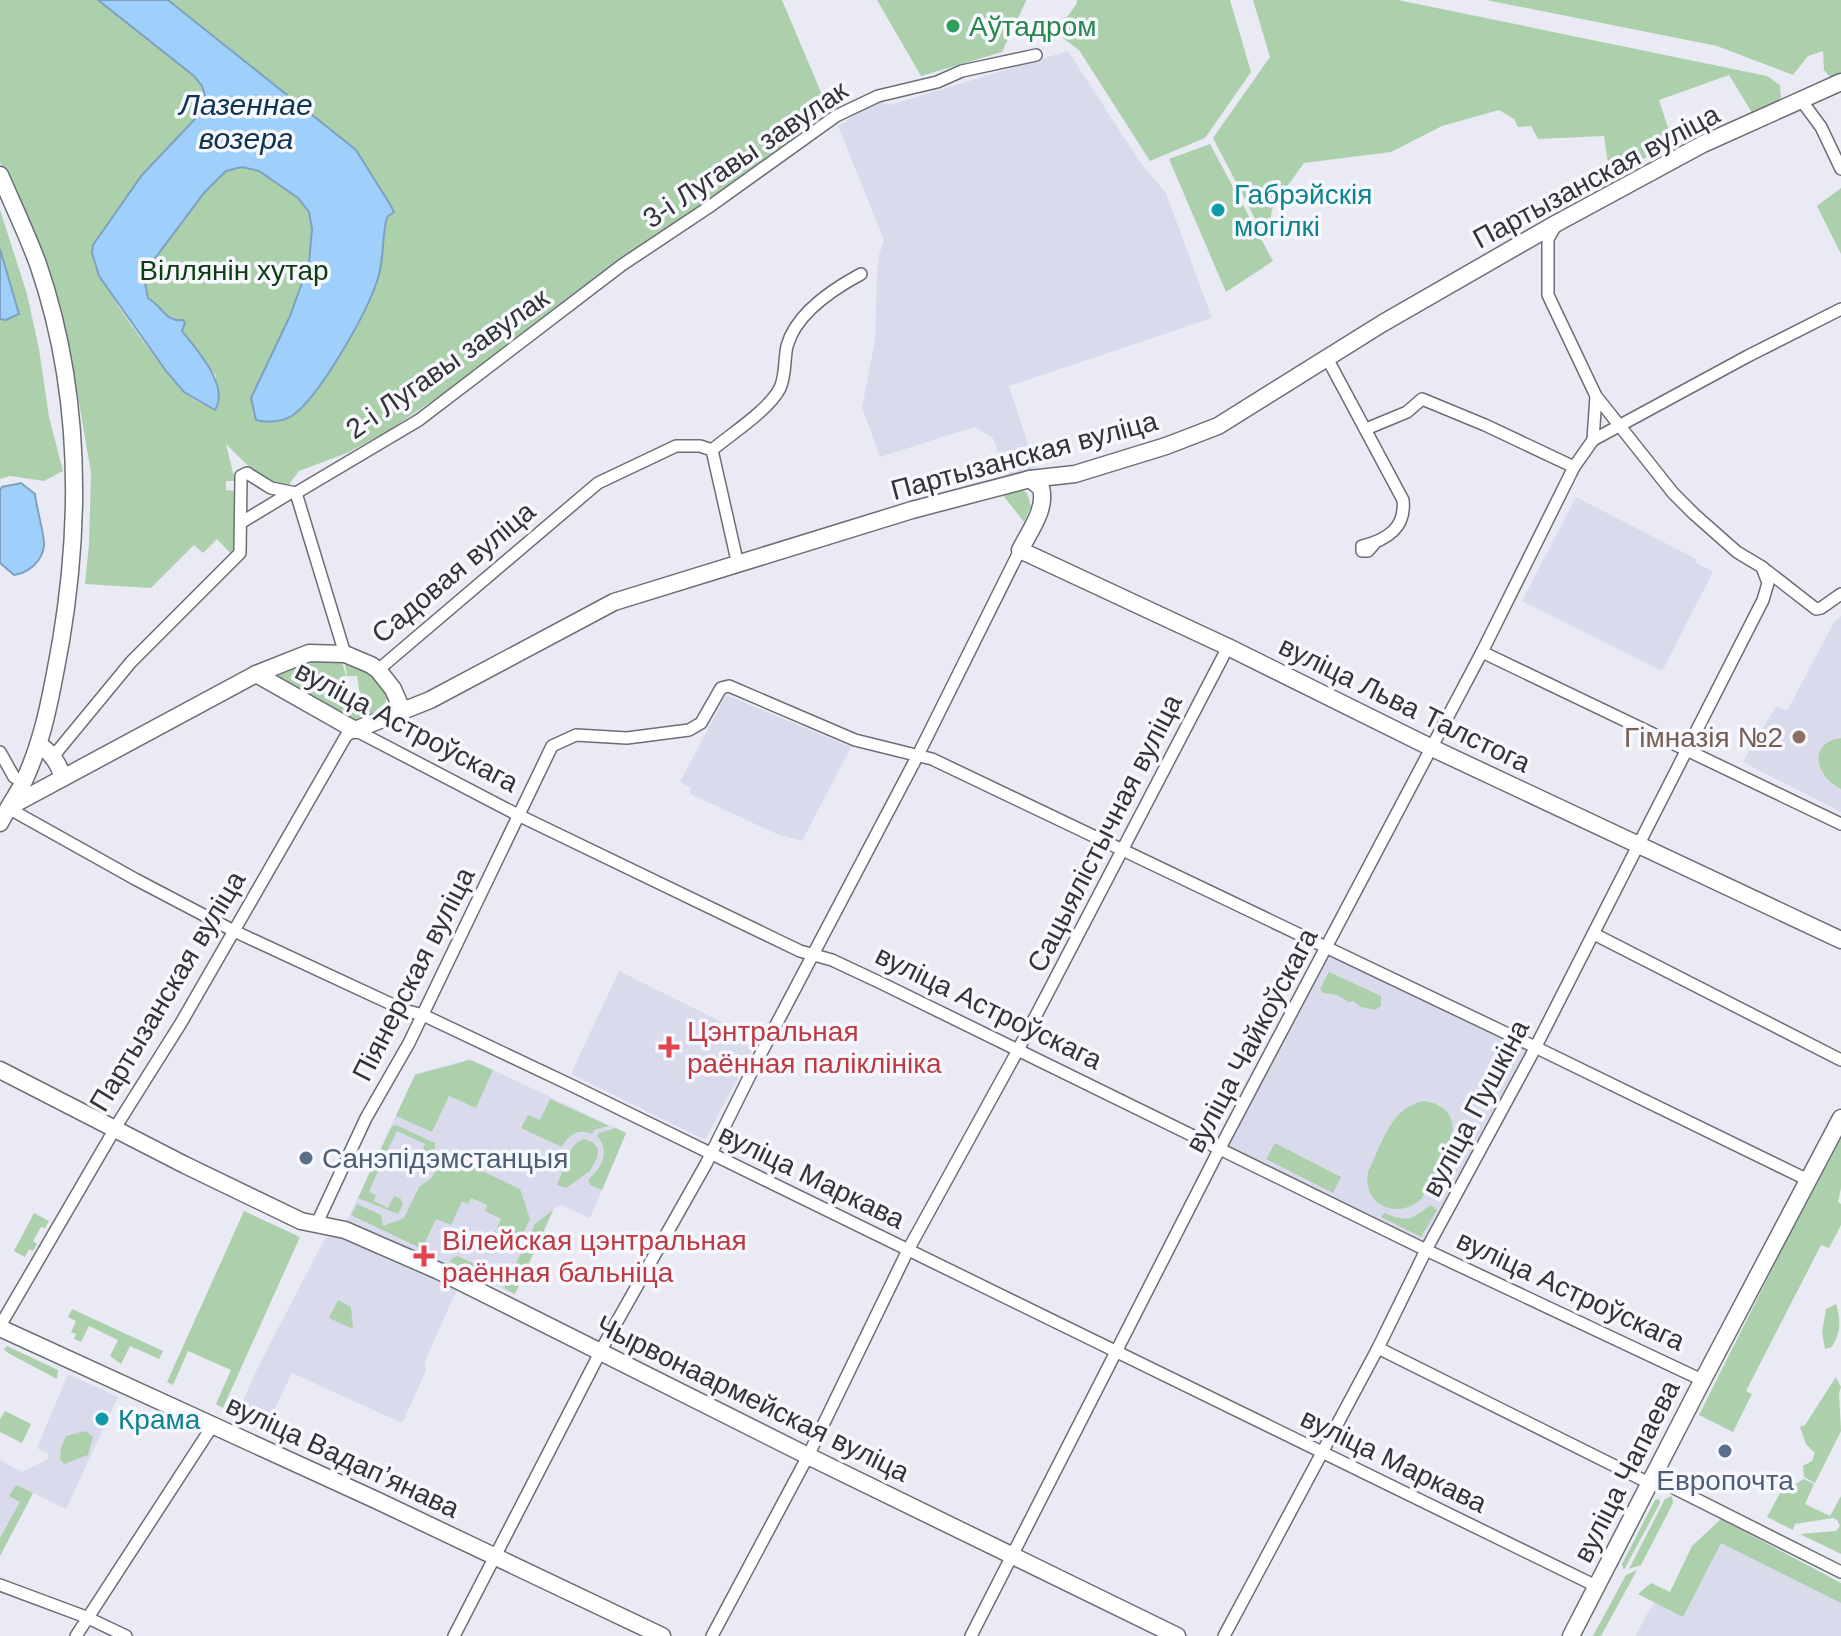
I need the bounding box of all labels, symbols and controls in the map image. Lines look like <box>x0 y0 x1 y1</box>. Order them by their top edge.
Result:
place label: Аўтадром <box>969 11 1097 42</box>
marker: Аўтадром <box>944 17 962 35</box>
street label: 3-і Лугавы завулак <box>637 74 854 234</box>
water label: Лазеннае возера <box>177 88 313 155</box>
street label: Партызанская вуліца <box>1468 98 1725 255</box>
place label: Габрэйскія могілкі <box>1234 179 1372 242</box>
marker: Габрэйскія могілкі <box>1209 201 1227 219</box>
park label: Віллянін хутар <box>139 255 329 286</box>
street label: 2-і Лугавы завулак <box>340 282 555 445</box>
street label: Партызанская вуліца <box>887 405 1161 506</box>
street label: Садовая вуліца <box>366 495 541 649</box>
street label: вуліца Льва Талстога <box>1274 630 1536 779</box>
street label: вуліца Астроўскага <box>290 655 524 799</box>
street label: Сацыялістычная вуліца <box>1021 689 1188 977</box>
place label: Гімназія №2 <box>1624 722 1783 753</box>
marker: Гімназія №2 <box>1790 728 1808 746</box>
street label: Піянерская вуліца <box>346 862 481 1086</box>
street label: Партызанская вуліца <box>83 865 252 1117</box>
street label: вуліца Чайкоўскага <box>1179 923 1324 1158</box>
street label: вуліца Астроўскага <box>871 939 1107 1076</box>
street label: вуліца Пушкіна <box>1416 1014 1535 1202</box>
place label: Цэнтральная раённая паліклініка <box>687 1016 942 1079</box>
marker: Цэнтральная раённая паліклініка <box>658 1036 680 1058</box>
street label: вуліца Маркава <box>714 1118 910 1235</box>
place label: Санэпідэмстанцыя <box>322 1143 568 1174</box>
marker: Санэпідэмстанцыя <box>297 1149 315 1167</box>
street label: вуліца Астроўскага <box>1452 1224 1690 1357</box>
place label: Вілейская цэнтральная раённая бальніца <box>442 1225 747 1288</box>
marker: Вілейская цэнтральная раённая бальніца <box>413 1245 435 1267</box>
street label: Чырвонаармейская вуліца <box>591 1309 915 1488</box>
street label: вуліца Чапаева <box>1567 1375 1686 1567</box>
street label: вуліца Вадапʼянава <box>221 1389 465 1524</box>
street label: вуліца Маркава <box>1296 1402 1492 1519</box>
place label: Крама <box>118 1404 201 1435</box>
marker: Крама <box>93 1410 111 1428</box>
marker: Европочта <box>1716 1442 1734 1460</box>
place label: Европочта <box>1656 1465 1794 1496</box>

